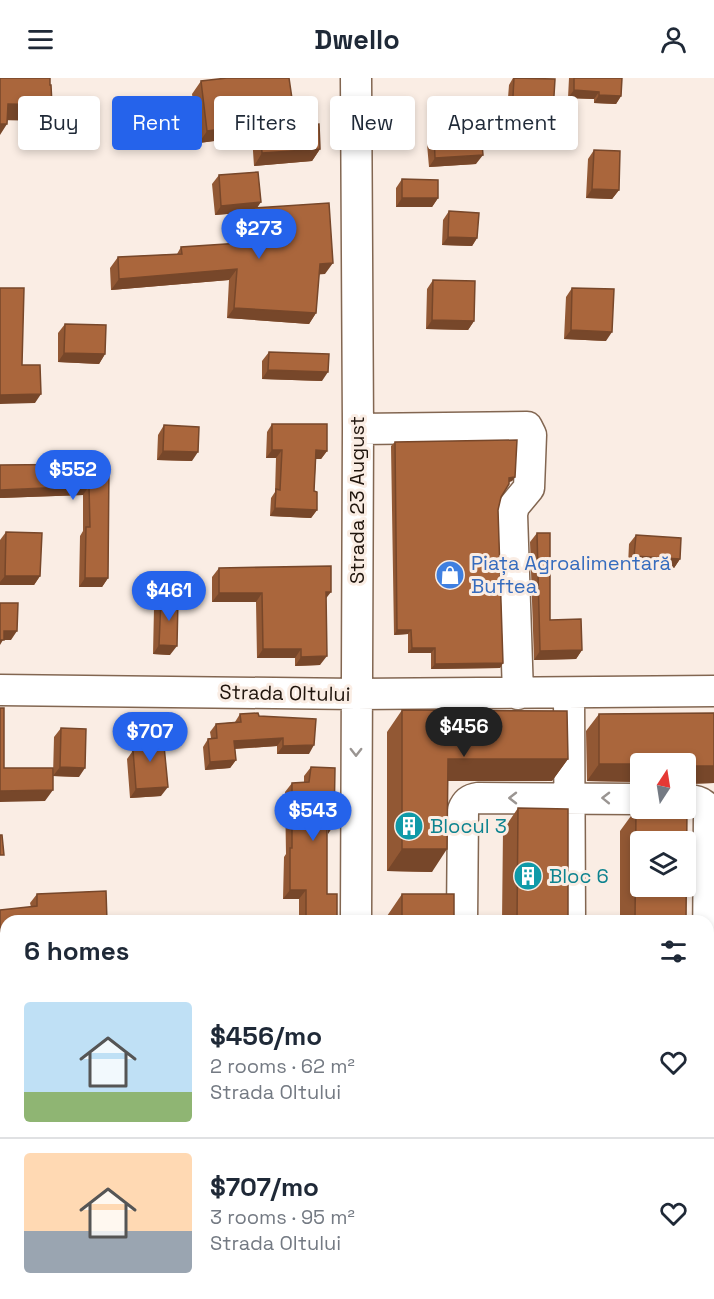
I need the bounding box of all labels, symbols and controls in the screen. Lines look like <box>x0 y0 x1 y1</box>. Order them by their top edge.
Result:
text: Dwello <box>314 22 400 57</box>
icon: menu <box>24 23 57 56</box>
icon: person <box>657 23 690 56</box>
chip: Buy <box>18 96 100 150</box>
chip: Rent <box>112 96 202 150</box>
chip: Filters <box>214 96 318 150</box>
chip: New <box>330 96 415 150</box>
chip: Apartment <box>427 96 578 150</box>
pin: $273 <box>223 209 295 260</box>
text: $273 <box>235 215 283 241</box>
street label: Strada 23 August <box>344 416 370 584</box>
pin: $552 <box>37 450 109 501</box>
text: $552 <box>49 456 97 482</box>
place label: Piața Agroalimentară Buftea <box>471 550 671 599</box>
shop icon: Piața Agroalimentară Buftea <box>434 559 466 591</box>
pin: $461 <box>133 571 205 622</box>
text: $461 <box>146 577 192 603</box>
street label: Strada Oltului <box>219 679 351 707</box>
pin: $456 <box>428 707 500 758</box>
pin: $707 <box>114 712 186 763</box>
text: $456 <box>439 713 489 739</box>
text: $707 <box>127 718 173 744</box>
one-way arrow <box>350 748 362 757</box>
north arrow <box>630 753 696 819</box>
map controls <box>630 753 696 897</box>
pin: $543 <box>277 791 349 842</box>
one-way arrow <box>508 792 517 804</box>
one-way arrow <box>601 792 610 805</box>
text: $543 <box>289 797 338 823</box>
building icon: Blocul 3 <box>393 810 425 842</box>
place label: Blocul 3 <box>430 813 507 839</box>
button: layers <box>630 831 696 897</box>
building icon: Bloc 6 <box>512 860 544 892</box>
place label: Bloc 6 <box>549 863 609 889</box>
text: 6 homes <box>24 934 129 968</box>
icon: filters <box>657 935 690 968</box>
text: $456/mo <box>210 1019 322 1053</box>
icon: home <box>72 1026 144 1098</box>
icon: heart <box>657 1046 690 1079</box>
text: 2 rooms · 62 m² <box>210 1053 355 1079</box>
text: Strada Oltului <box>210 1079 341 1105</box>
text: $707/mo <box>210 1170 319 1204</box>
icon: home <box>72 1177 144 1249</box>
icon: heart <box>657 1197 690 1230</box>
text: 3 rooms · 95 m² <box>210 1204 355 1230</box>
text: Strada Oltului <box>210 1230 341 1256</box>

